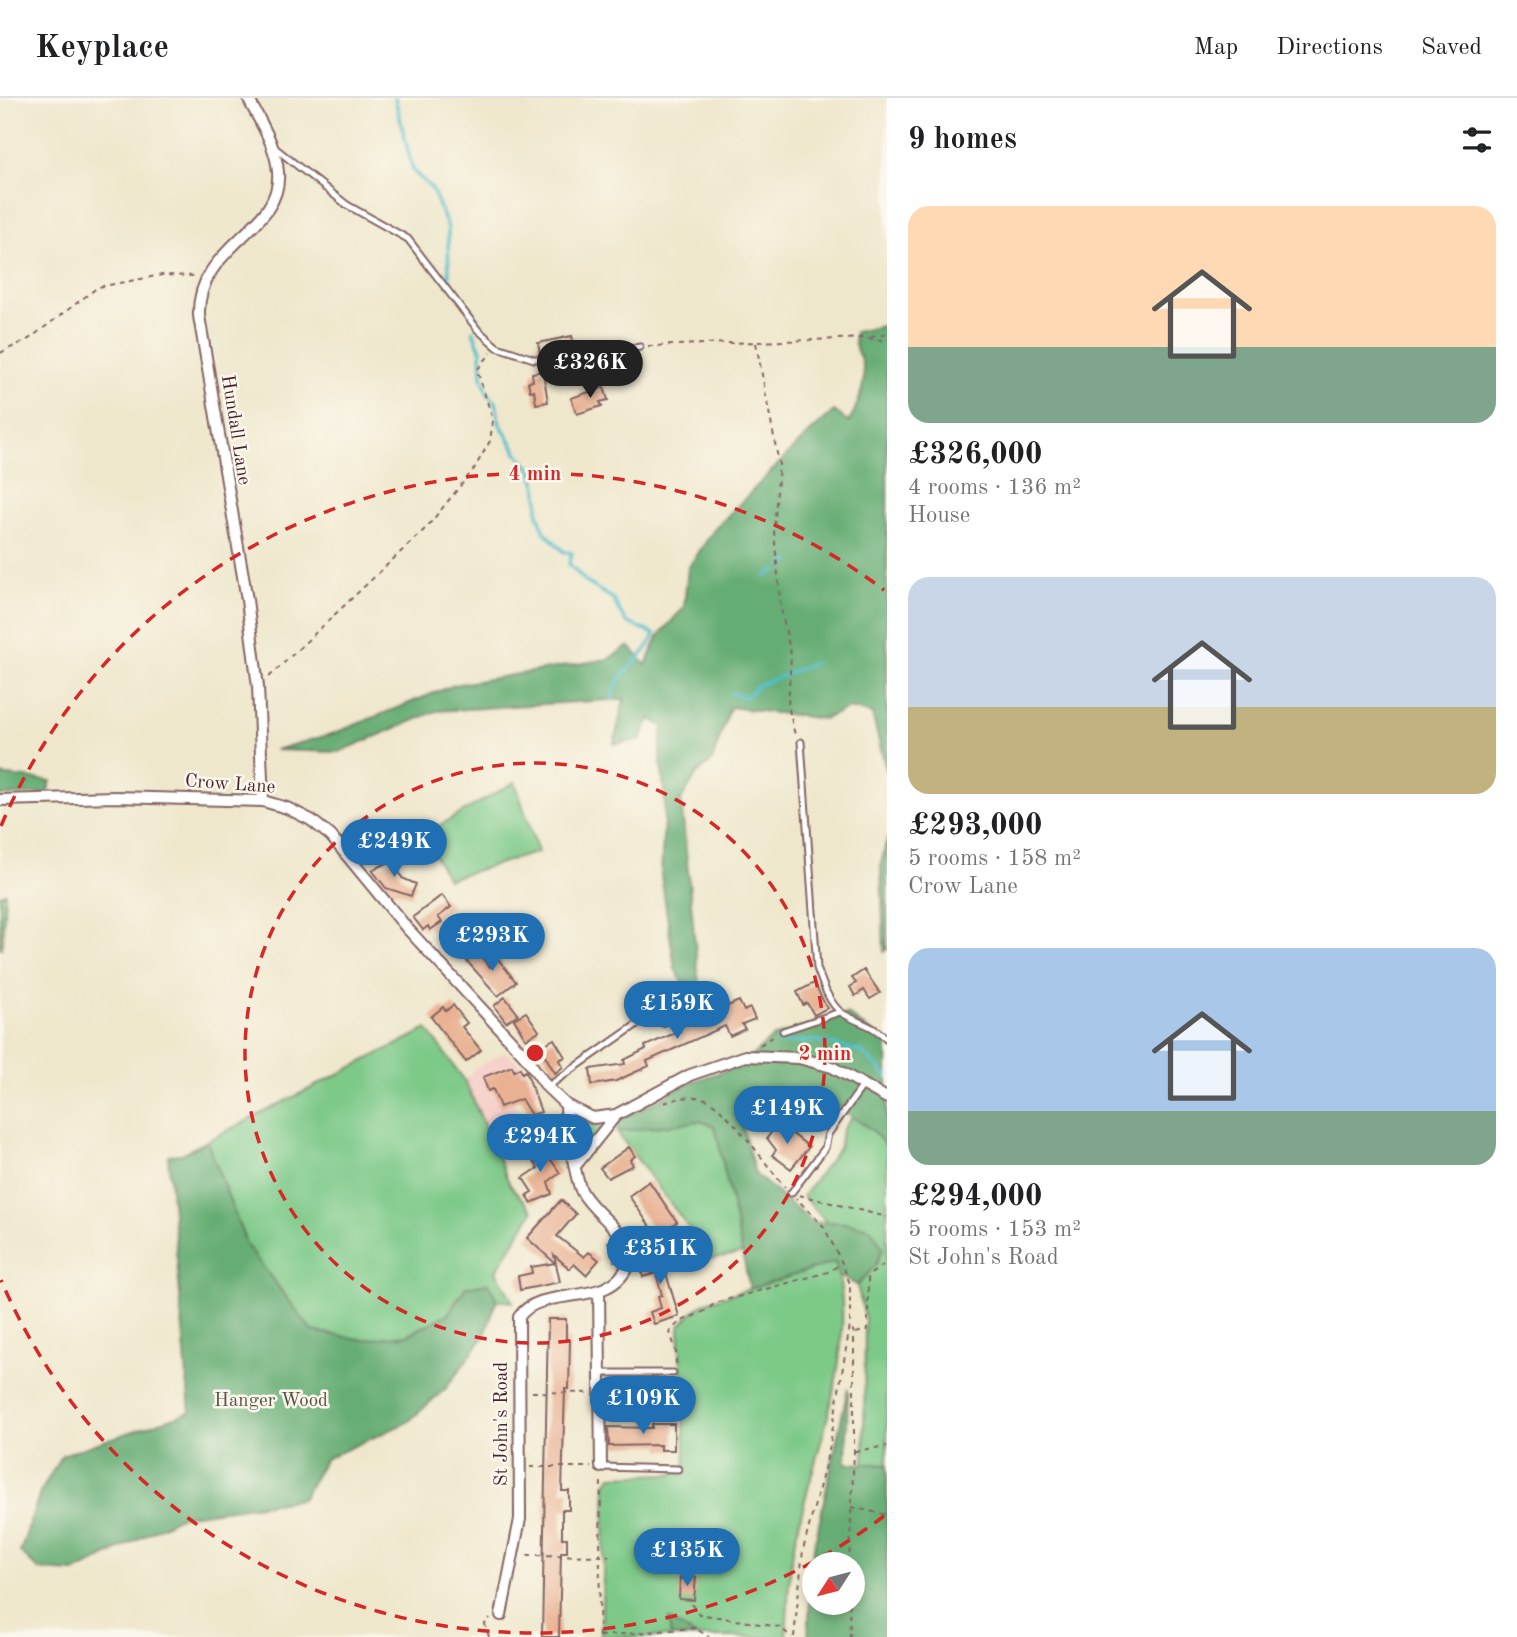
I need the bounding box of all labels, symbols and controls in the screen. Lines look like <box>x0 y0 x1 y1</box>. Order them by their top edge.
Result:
text: Keyplace <box>35 32 169 65</box>
text: Map <box>1194 36 1238 60</box>
text: Directions <box>1276 36 1383 60</box>
text: Saved <box>1421 36 1482 60</box>
icon: filters <box>1458 121 1496 159</box>
text: 9 homes <box>908 125 1017 155</box>
icon: home <box>1139 251 1265 377</box>
pin: £326K <box>541 341 639 400</box>
text: £326K <box>553 351 627 374</box>
street label: Hundall Lane <box>217 374 253 486</box>
text: £326,000 <box>908 440 1042 470</box>
text: 4 min <box>509 464 561 485</box>
text: 4 rooms · 136 m² <box>908 476 1081 499</box>
text: House <box>908 504 970 527</box>
icon: home <box>1139 622 1265 748</box>
street label: Crow Lane <box>184 772 276 798</box>
text: £293,000 <box>908 811 1042 841</box>
pin: £249K <box>345 820 443 879</box>
text: £249K <box>357 830 431 853</box>
text: 5 rooms · 158 m² <box>908 847 1081 870</box>
text: Crow Lane <box>908 875 1018 898</box>
pin: £293K <box>443 914 541 973</box>
text: £293K <box>455 924 529 947</box>
pin: £159K <box>628 982 726 1041</box>
text: £159K <box>640 992 714 1015</box>
icon: home <box>1139 993 1265 1119</box>
centre of rings <box>523 1041 547 1065</box>
text: 2 min <box>799 1044 851 1065</box>
pin: £149K <box>738 1086 836 1146</box>
text: £149K <box>750 1097 824 1120</box>
pin: £294K <box>491 1114 589 1174</box>
text: £294K <box>503 1125 577 1148</box>
text: £294,000 <box>908 1182 1042 1212</box>
text: 5 rooms · 153 m² <box>908 1218 1081 1241</box>
pin: £351K <box>611 1226 709 1286</box>
text: £351K <box>623 1237 697 1260</box>
text: St John's Road <box>908 1246 1059 1269</box>
street label: St John's Road <box>493 1362 512 1486</box>
pin: £109K <box>594 1376 692 1436</box>
text: £109K <box>606 1387 680 1410</box>
park label: Hanger Wood <box>214 1392 328 1411</box>
pin: £135K <box>638 1528 736 1588</box>
text: £135K <box>650 1539 724 1562</box>
north arrow <box>802 1552 864 1615</box>
map controls <box>802 1552 865 1615</box>

